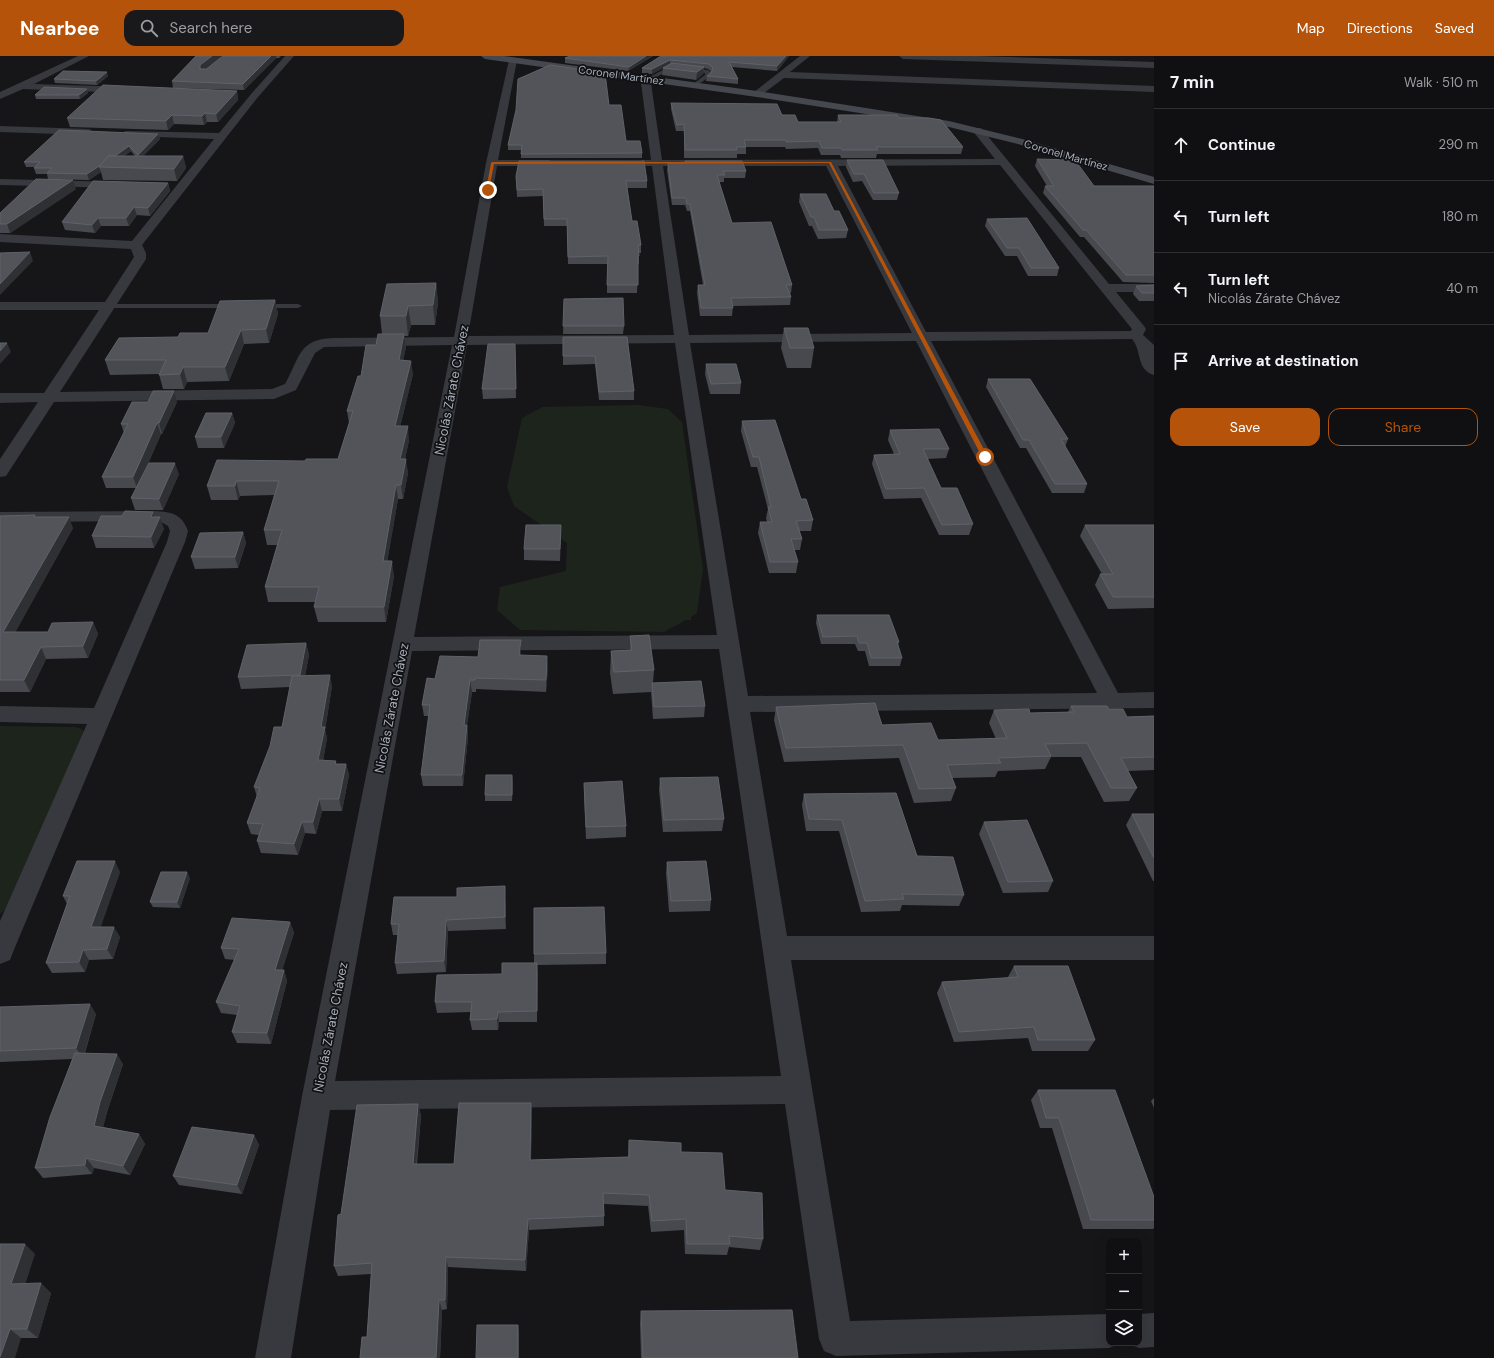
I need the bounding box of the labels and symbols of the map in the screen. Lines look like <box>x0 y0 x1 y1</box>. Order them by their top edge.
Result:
street label: Coronel Martínez <box>577 62 665 88</box>
street label: Coronel Martínez <box>1023 136 1109 174</box>
route end <box>479 181 497 199</box>
street label: Nicolás Zárate Chávez <box>431 324 472 457</box>
route start <box>976 448 994 466</box>
street label: Nicolás Zárate Chávez <box>371 642 412 775</box>
street label: Nicolás Zárate Chávez <box>310 961 351 1094</box>

